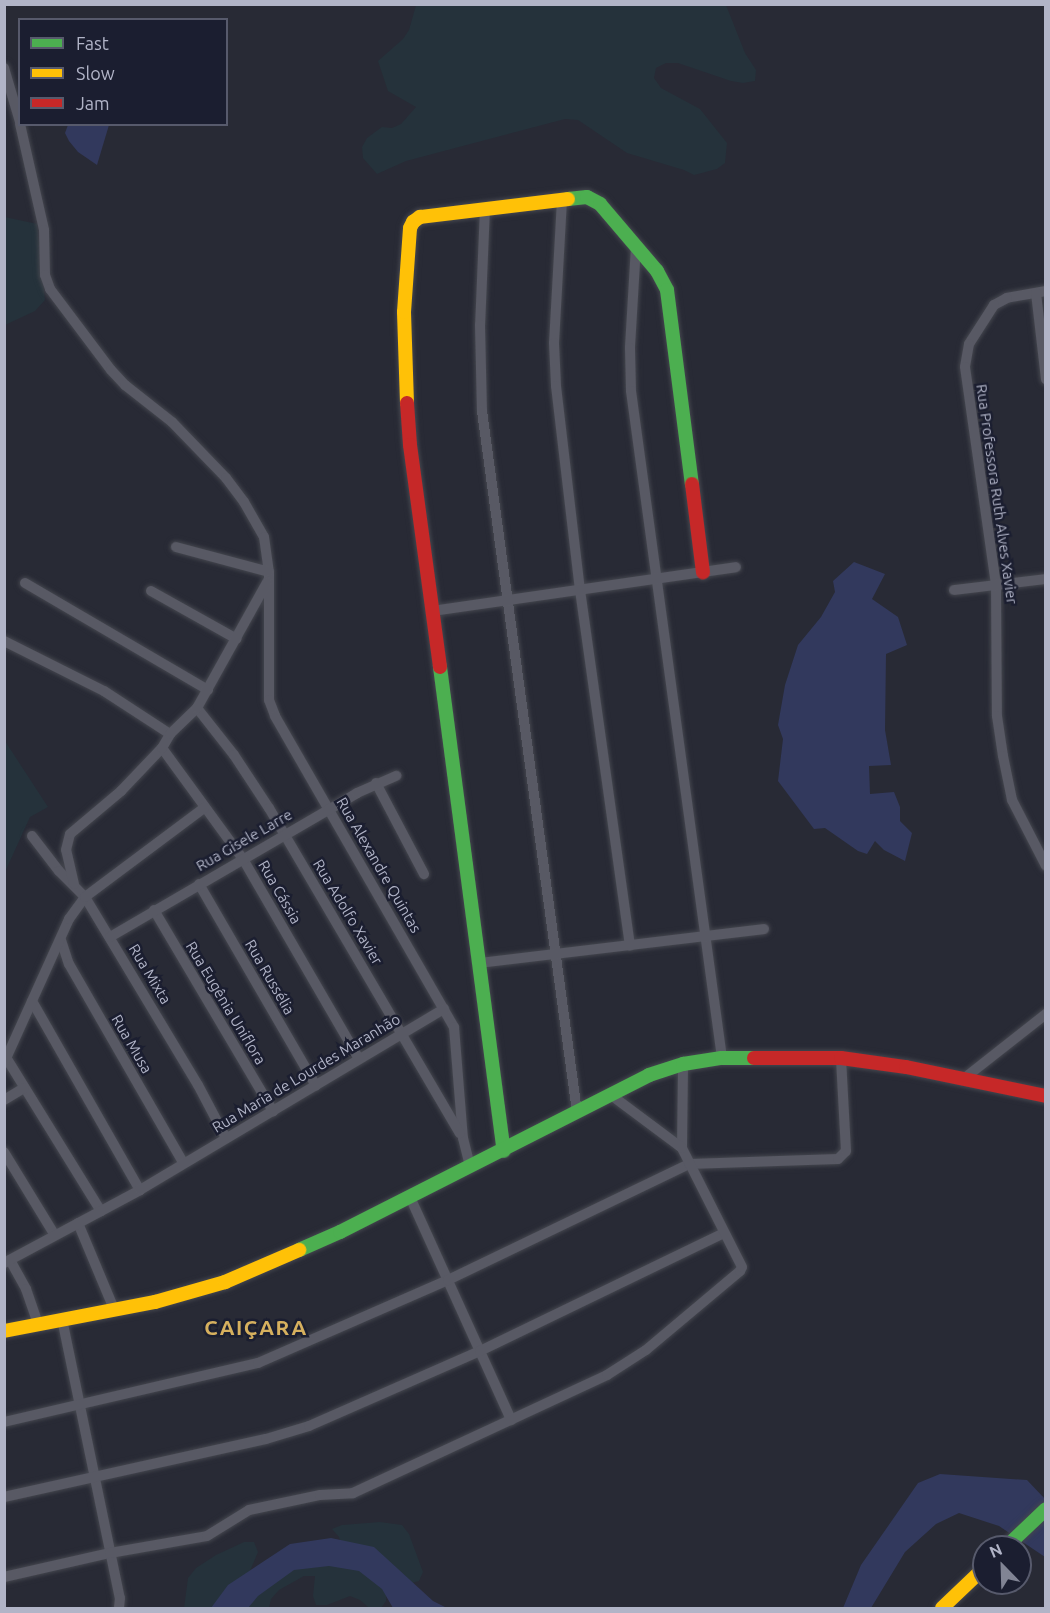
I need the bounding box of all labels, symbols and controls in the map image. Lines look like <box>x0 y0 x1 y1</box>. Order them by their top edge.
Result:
legend <box>18 18 228 126</box>
text: Fast <box>76 33 109 53</box>
text: Slow <box>76 63 115 83</box>
text: Jam <box>76 93 110 113</box>
street label: Rua Professora Ruth Alves Xavier <box>973 383 1021 605</box>
street label: Rua Alexandre Quintas <box>333 794 425 936</box>
street label: Rua Gisele Larre <box>193 805 295 875</box>
street label: Rua Adolfo Xavier <box>309 856 387 968</box>
street label: Rua Cássia <box>255 857 305 927</box>
street label: Rua Russélia <box>241 936 299 1018</box>
street label: Rua Eugênia Uniflora <box>182 938 270 1068</box>
street label: Rua Mixta <box>125 941 175 1007</box>
street label: Rua Maria de Lourdes Maranhão <box>209 1010 403 1136</box>
street label: Rua Musa <box>108 1011 156 1077</box>
district label: CAIÇARA <box>204 1314 308 1340</box>
north arrow <box>972 1535 1032 1595</box>
text: N <box>987 1540 1005 1561</box>

